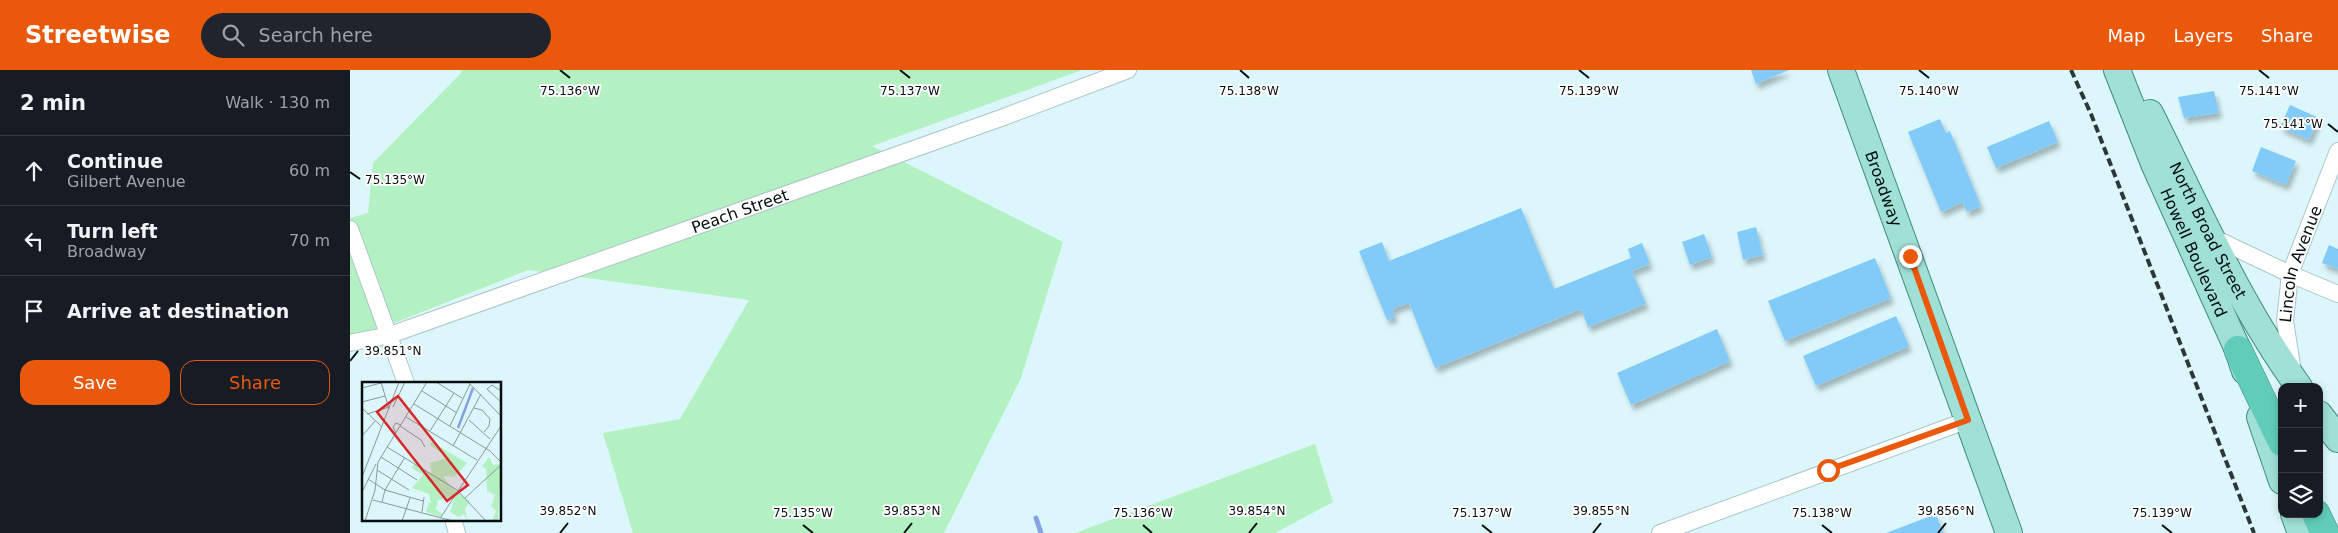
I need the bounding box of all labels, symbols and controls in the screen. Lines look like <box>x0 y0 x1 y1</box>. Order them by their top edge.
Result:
search box <box>201 13 551 58</box>
text: Streetwise <box>25 21 171 49</box>
icon: search <box>219 21 247 49</box>
text: Search here <box>259 24 373 46</box>
text: Map <box>2107 25 2145 46</box>
text: Layers <box>2173 25 2233 46</box>
text: Share <box>2261 25 2313 46</box>
text: 75.136°W <box>540 84 600 98</box>
text: 75.137°W <box>880 84 940 98</box>
text: 75.138°W <box>1219 84 1279 98</box>
text: 75.139°W <box>1559 84 1619 98</box>
text: 75.140°W <box>1899 84 1959 98</box>
text: 75.141°W <box>2239 84 2299 98</box>
text: 2 min <box>20 91 86 115</box>
text: Walk · 130 m <box>225 93 330 112</box>
text: 75.141°W <box>2263 117 2323 131</box>
street label: Broadway <box>1862 148 1906 229</box>
text: Continue <box>67 150 163 172</box>
icon: ahead <box>20 157 48 185</box>
street label: North Broad Street <box>2166 159 2251 302</box>
text: 60 m <box>289 161 330 180</box>
text: Gilbert Avenue <box>67 172 186 191</box>
text: 75.135°W <box>365 173 425 187</box>
street label: Peach Street <box>689 185 791 237</box>
street label: Howell Boulevard <box>2157 185 2231 320</box>
street label: Lincoln Avenue <box>2275 203 2325 323</box>
text: Turn left <box>67 220 158 242</box>
icon: left <box>20 227 48 255</box>
text: 70 m <box>289 231 330 250</box>
text: Broadway <box>67 242 146 261</box>
route end <box>1899 245 1922 268</box>
icon: arrive <box>20 297 48 325</box>
text: Arrive at destination <box>67 300 289 322</box>
text: 39.851°N <box>365 344 421 358</box>
button: Save <box>20 360 170 405</box>
button: Share <box>180 360 330 405</box>
inset map <box>362 382 501 520</box>
map controls <box>2278 383 2323 518</box>
button: + <box>2278 383 2323 428</box>
button: − <box>2278 428 2323 473</box>
route start <box>1817 459 1840 482</box>
button: layers <box>2278 473 2323 518</box>
text: 39.852°N <box>540 504 596 518</box>
text: 39.853°N <box>884 504 940 518</box>
text: 39.854°N <box>1229 504 1285 518</box>
text: 39.855°N <box>1573 504 1629 518</box>
text: 39.856°N <box>1918 504 1974 518</box>
text: 75.135°W <box>773 506 833 520</box>
text: 75.136°W <box>1113 506 1173 520</box>
text: 75.137°W <box>1452 506 1512 520</box>
text: 75.138°W <box>1792 506 1852 520</box>
text: 75.139°W <box>2132 506 2192 520</box>

